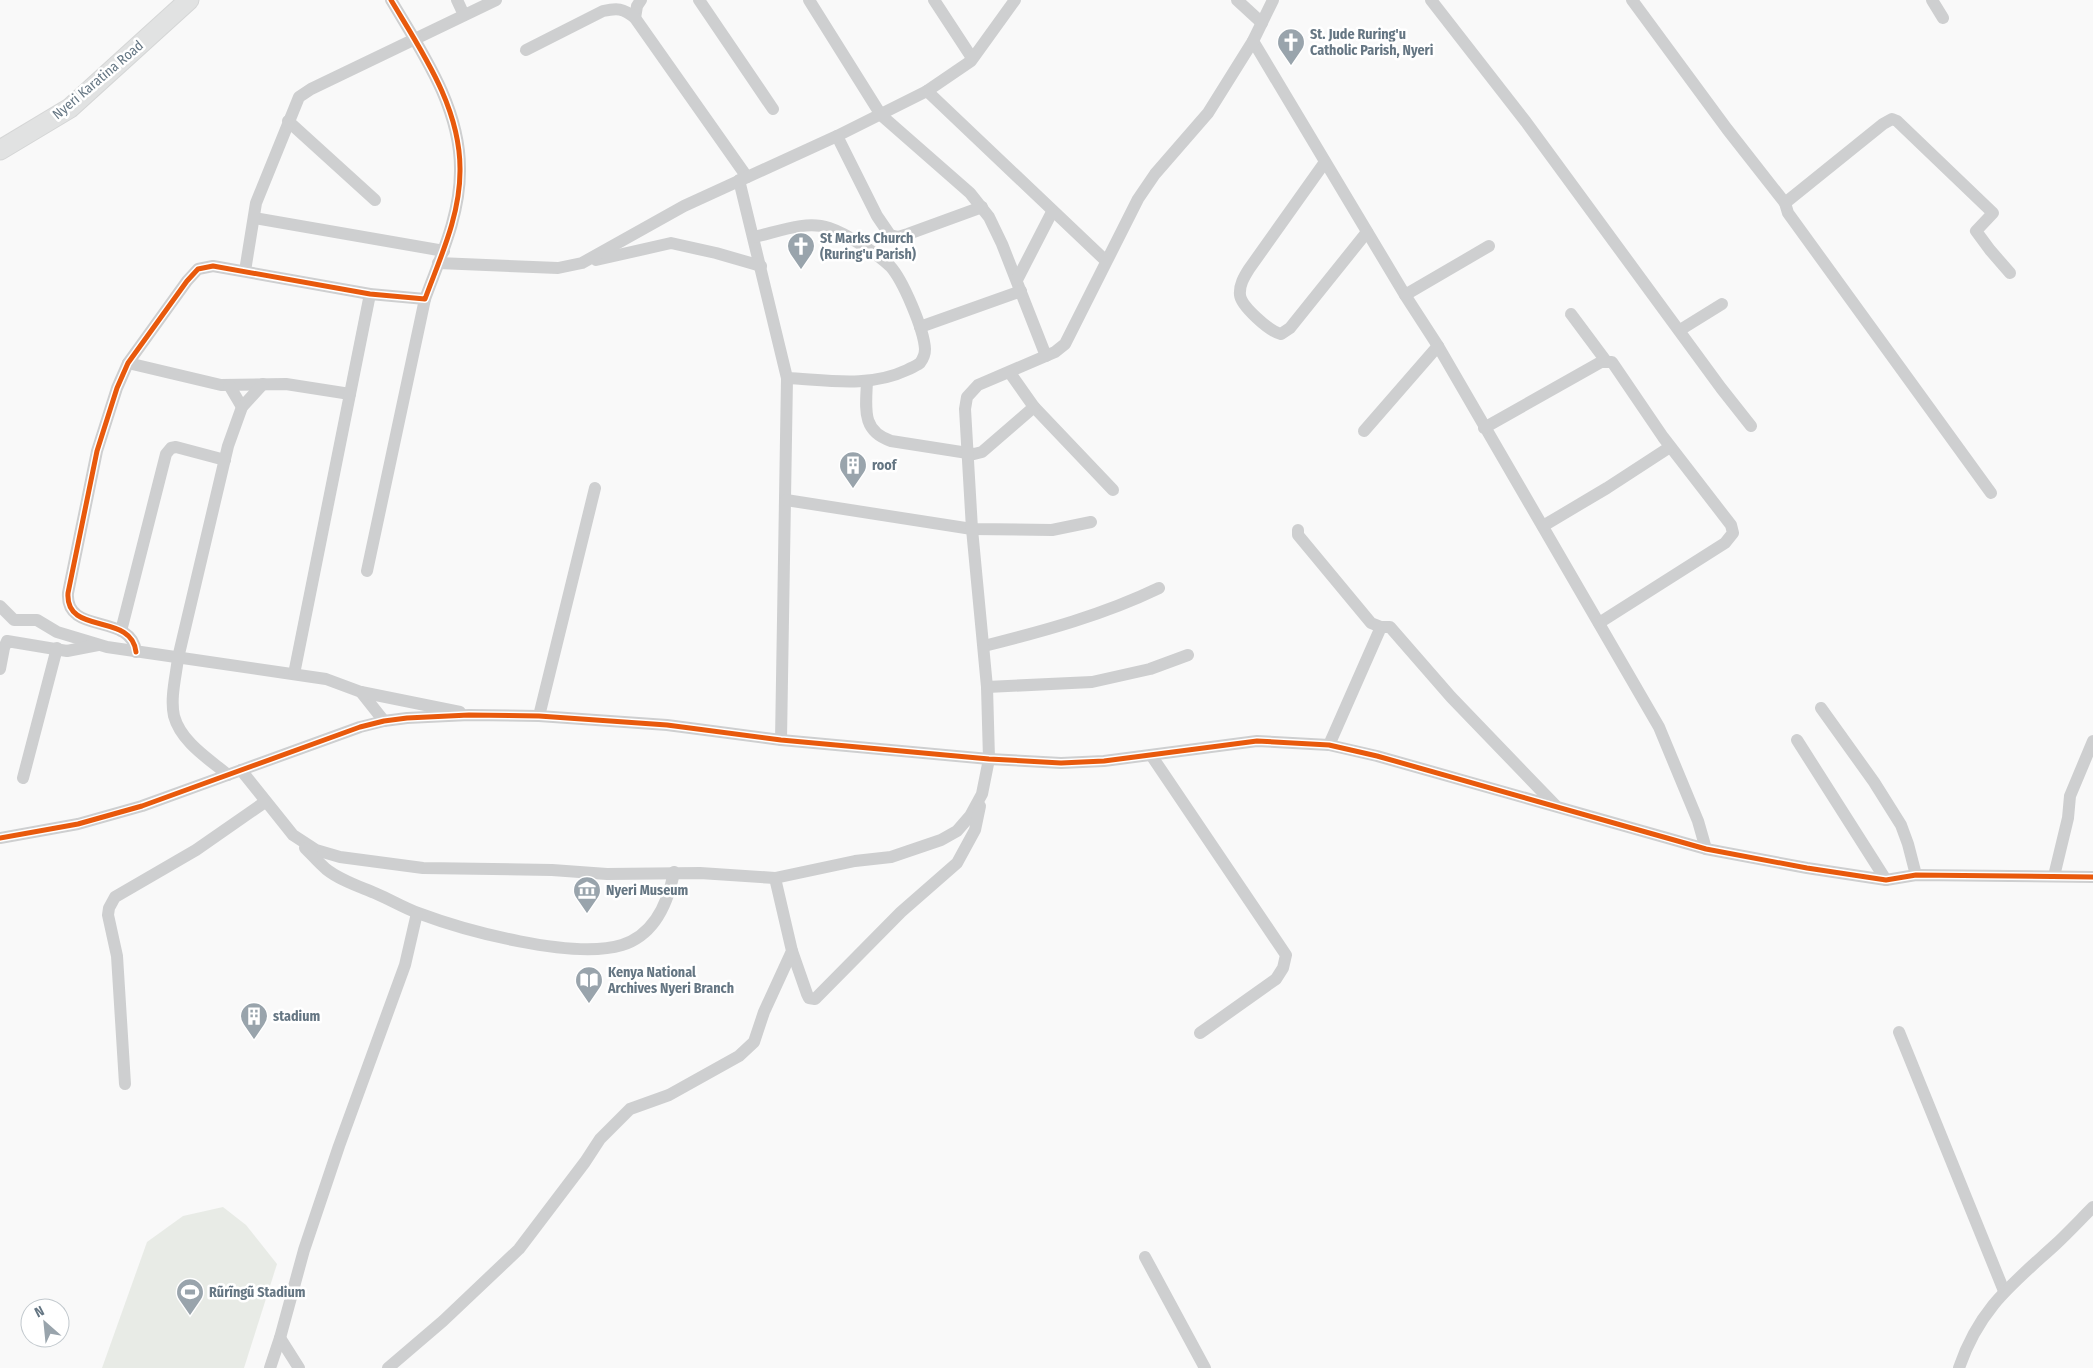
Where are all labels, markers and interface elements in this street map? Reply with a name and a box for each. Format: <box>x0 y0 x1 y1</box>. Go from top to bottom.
place label: St. Jude Ruring'u Catholic Parish, Nyeri <box>1310 26 1434 59</box>
church icon: St. Jude Ruring'u Catholic Parish, Nyeri <box>1276 27 1306 66</box>
street label: Nyeri Karatina Road <box>49 37 147 123</box>
place label: St Marks Church (Ruring'u Parish) <box>820 230 916 263</box>
church icon: St Marks Church (Ruring'u Parish) <box>786 231 816 270</box>
building icon: roof <box>838 450 868 489</box>
place label: roof <box>872 457 898 474</box>
museum icon: Nyeri Museum <box>572 875 602 914</box>
place label: Nyeri Museum <box>606 882 689 899</box>
place label: Kenya National Archives Nyeri Branch <box>607 964 734 997</box>
library icon: Kenya National Archives Nyeri Branch <box>574 965 604 1004</box>
building icon: stadium <box>239 1001 269 1040</box>
place label: stadium <box>273 1008 320 1025</box>
sports icon: Rũrĩngũ Stadium <box>175 1277 205 1316</box>
place label: Rũrĩngũ Stadium <box>209 1284 306 1301</box>
north arrow <box>20 1298 70 1348</box>
text: N <box>32 1302 47 1321</box>

